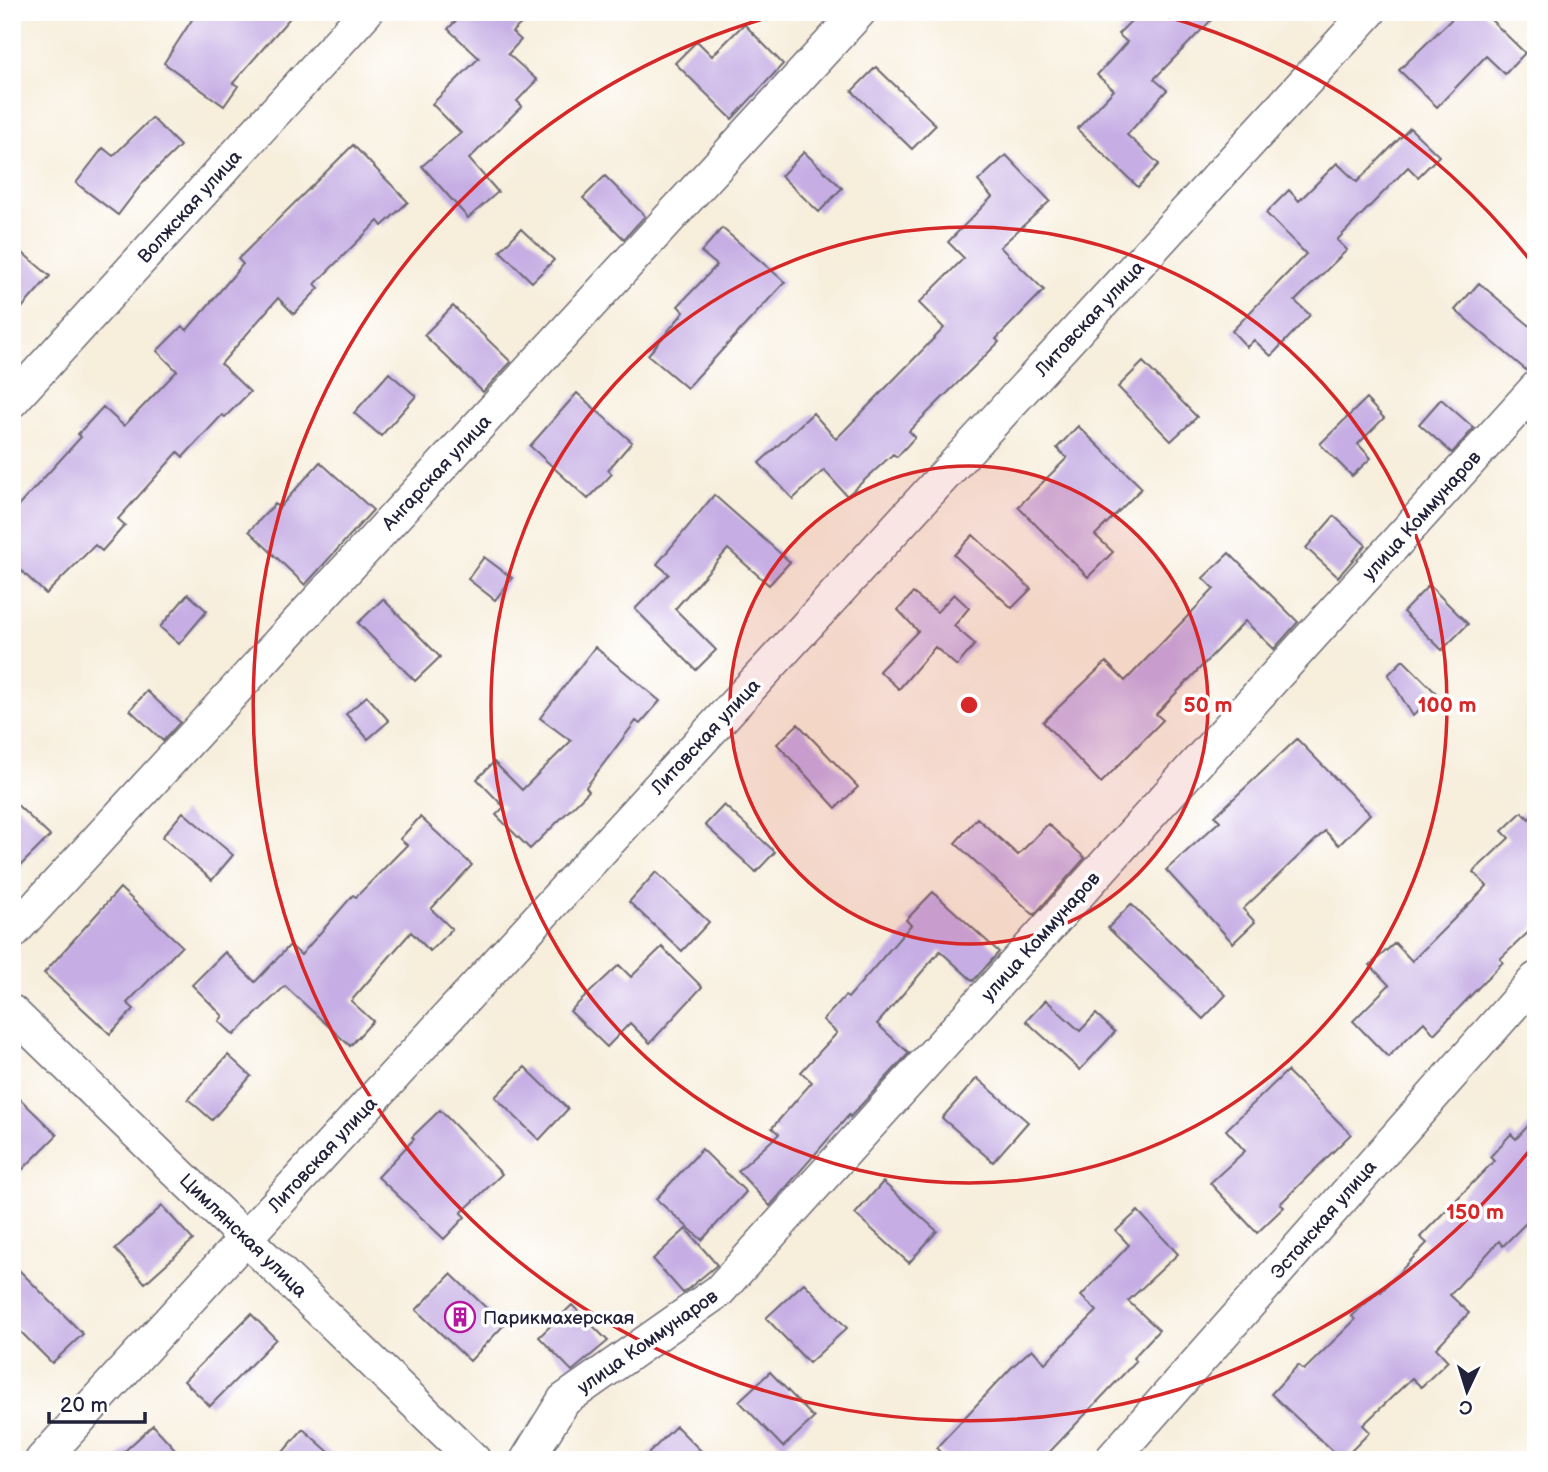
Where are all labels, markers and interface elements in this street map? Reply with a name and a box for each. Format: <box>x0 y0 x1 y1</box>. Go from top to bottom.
street label: Волжская улица <box>133 146 247 268</box>
street label: Литовская улица <box>1030 256 1150 382</box>
street label: Ангарская улица <box>377 410 497 536</box>
street label: улица Коммунаров <box>1358 446 1486 585</box>
street label: Литовская улица <box>646 674 766 800</box>
centre of rings <box>957 693 981 717</box>
text: 50 m <box>1184 693 1232 718</box>
text: 100 m <box>1418 693 1476 718</box>
street label: улица Коммунаров <box>977 867 1105 1006</box>
street label: Литовская улица <box>263 1092 383 1218</box>
street label: Эстонская улица <box>1266 1156 1382 1284</box>
street label: Цимлянская улица <box>174 1169 312 1303</box>
text: 150 m <box>1446 1200 1504 1225</box>
street label: улица Коммунаров <box>573 1285 723 1399</box>
building icon: Парикмахерская <box>443 1300 477 1334</box>
place label: Парикмахерская <box>483 1307 634 1330</box>
north arrow <box>1432 1356 1502 1426</box>
scale bar <box>49 1381 145 1425</box>
text: 20 m <box>60 1393 108 1418</box>
text: С <box>1459 1395 1473 1418</box>

